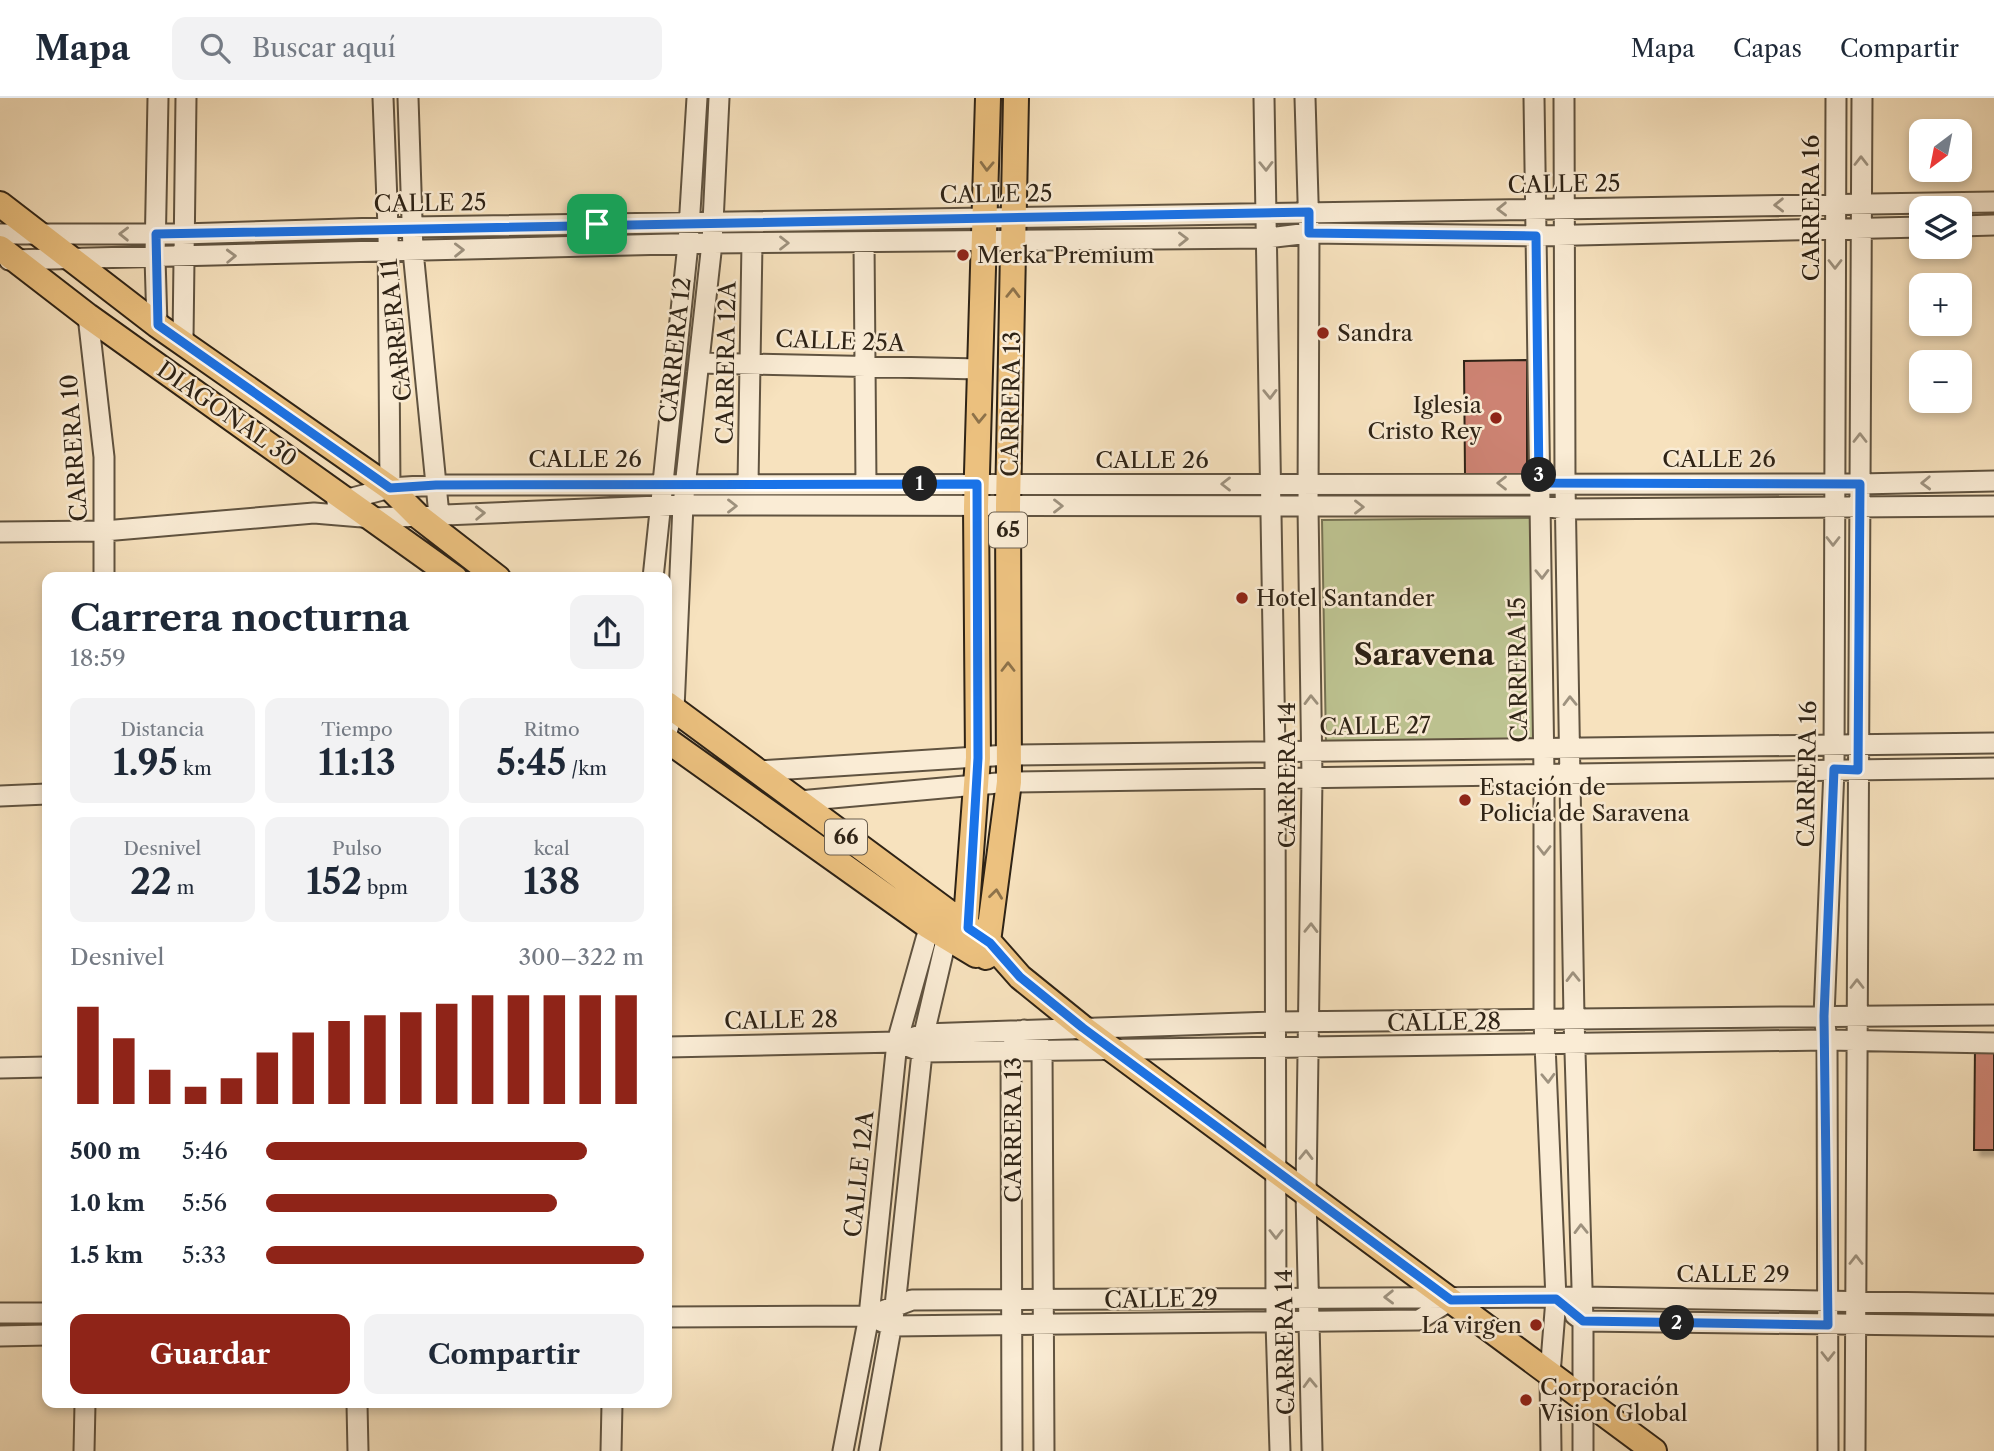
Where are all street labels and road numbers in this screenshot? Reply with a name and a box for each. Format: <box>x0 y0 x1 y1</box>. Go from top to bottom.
street label: CARRERA 16 <box>1797 135 1825 281</box>
street label: CALLE 25 <box>1507 169 1621 199</box>
street label: CALLE 25 <box>939 179 1053 209</box>
street label: CALLE 25 <box>373 188 487 218</box>
street label: CARRERA 11 <box>375 257 417 402</box>
street label: CARRERA 12 <box>653 276 697 424</box>
street label: CARRERA 12A <box>711 280 741 445</box>
street label: CALLE 25A <box>775 325 906 357</box>
street label: CARRERA 13 <box>996 331 1026 477</box>
street label: DIAGONAL 30 <box>152 355 302 473</box>
street label: CARRERA 10 <box>55 373 93 523</box>
street label: CALLE 26 <box>528 445 642 473</box>
street label: CALLE 26 <box>1662 445 1776 473</box>
street label: CALLE 26 <box>1095 446 1209 474</box>
road number: 65 <box>989 512 1027 548</box>
street label: CARRERA 15 <box>1503 597 1533 743</box>
street label: CARRERA 16 <box>1792 701 1822 847</box>
street label: CARRERA 14 <box>1273 702 1301 848</box>
street label: CALLE 27 <box>1319 711 1432 741</box>
road number: 66 <box>825 820 867 854</box>
street label: CALLE 28 <box>724 1005 838 1035</box>
street label: CALLE 28 <box>1387 1007 1501 1037</box>
street label: CARRERA 13 <box>999 1057 1027 1203</box>
street label: CALLE 12A <box>838 1109 880 1239</box>
street label: CALLE 29 <box>1676 1260 1790 1288</box>
street label: CARRERA 14 <box>1270 1269 1300 1415</box>
street label: CALLE 29 <box>1104 1284 1218 1314</box>

